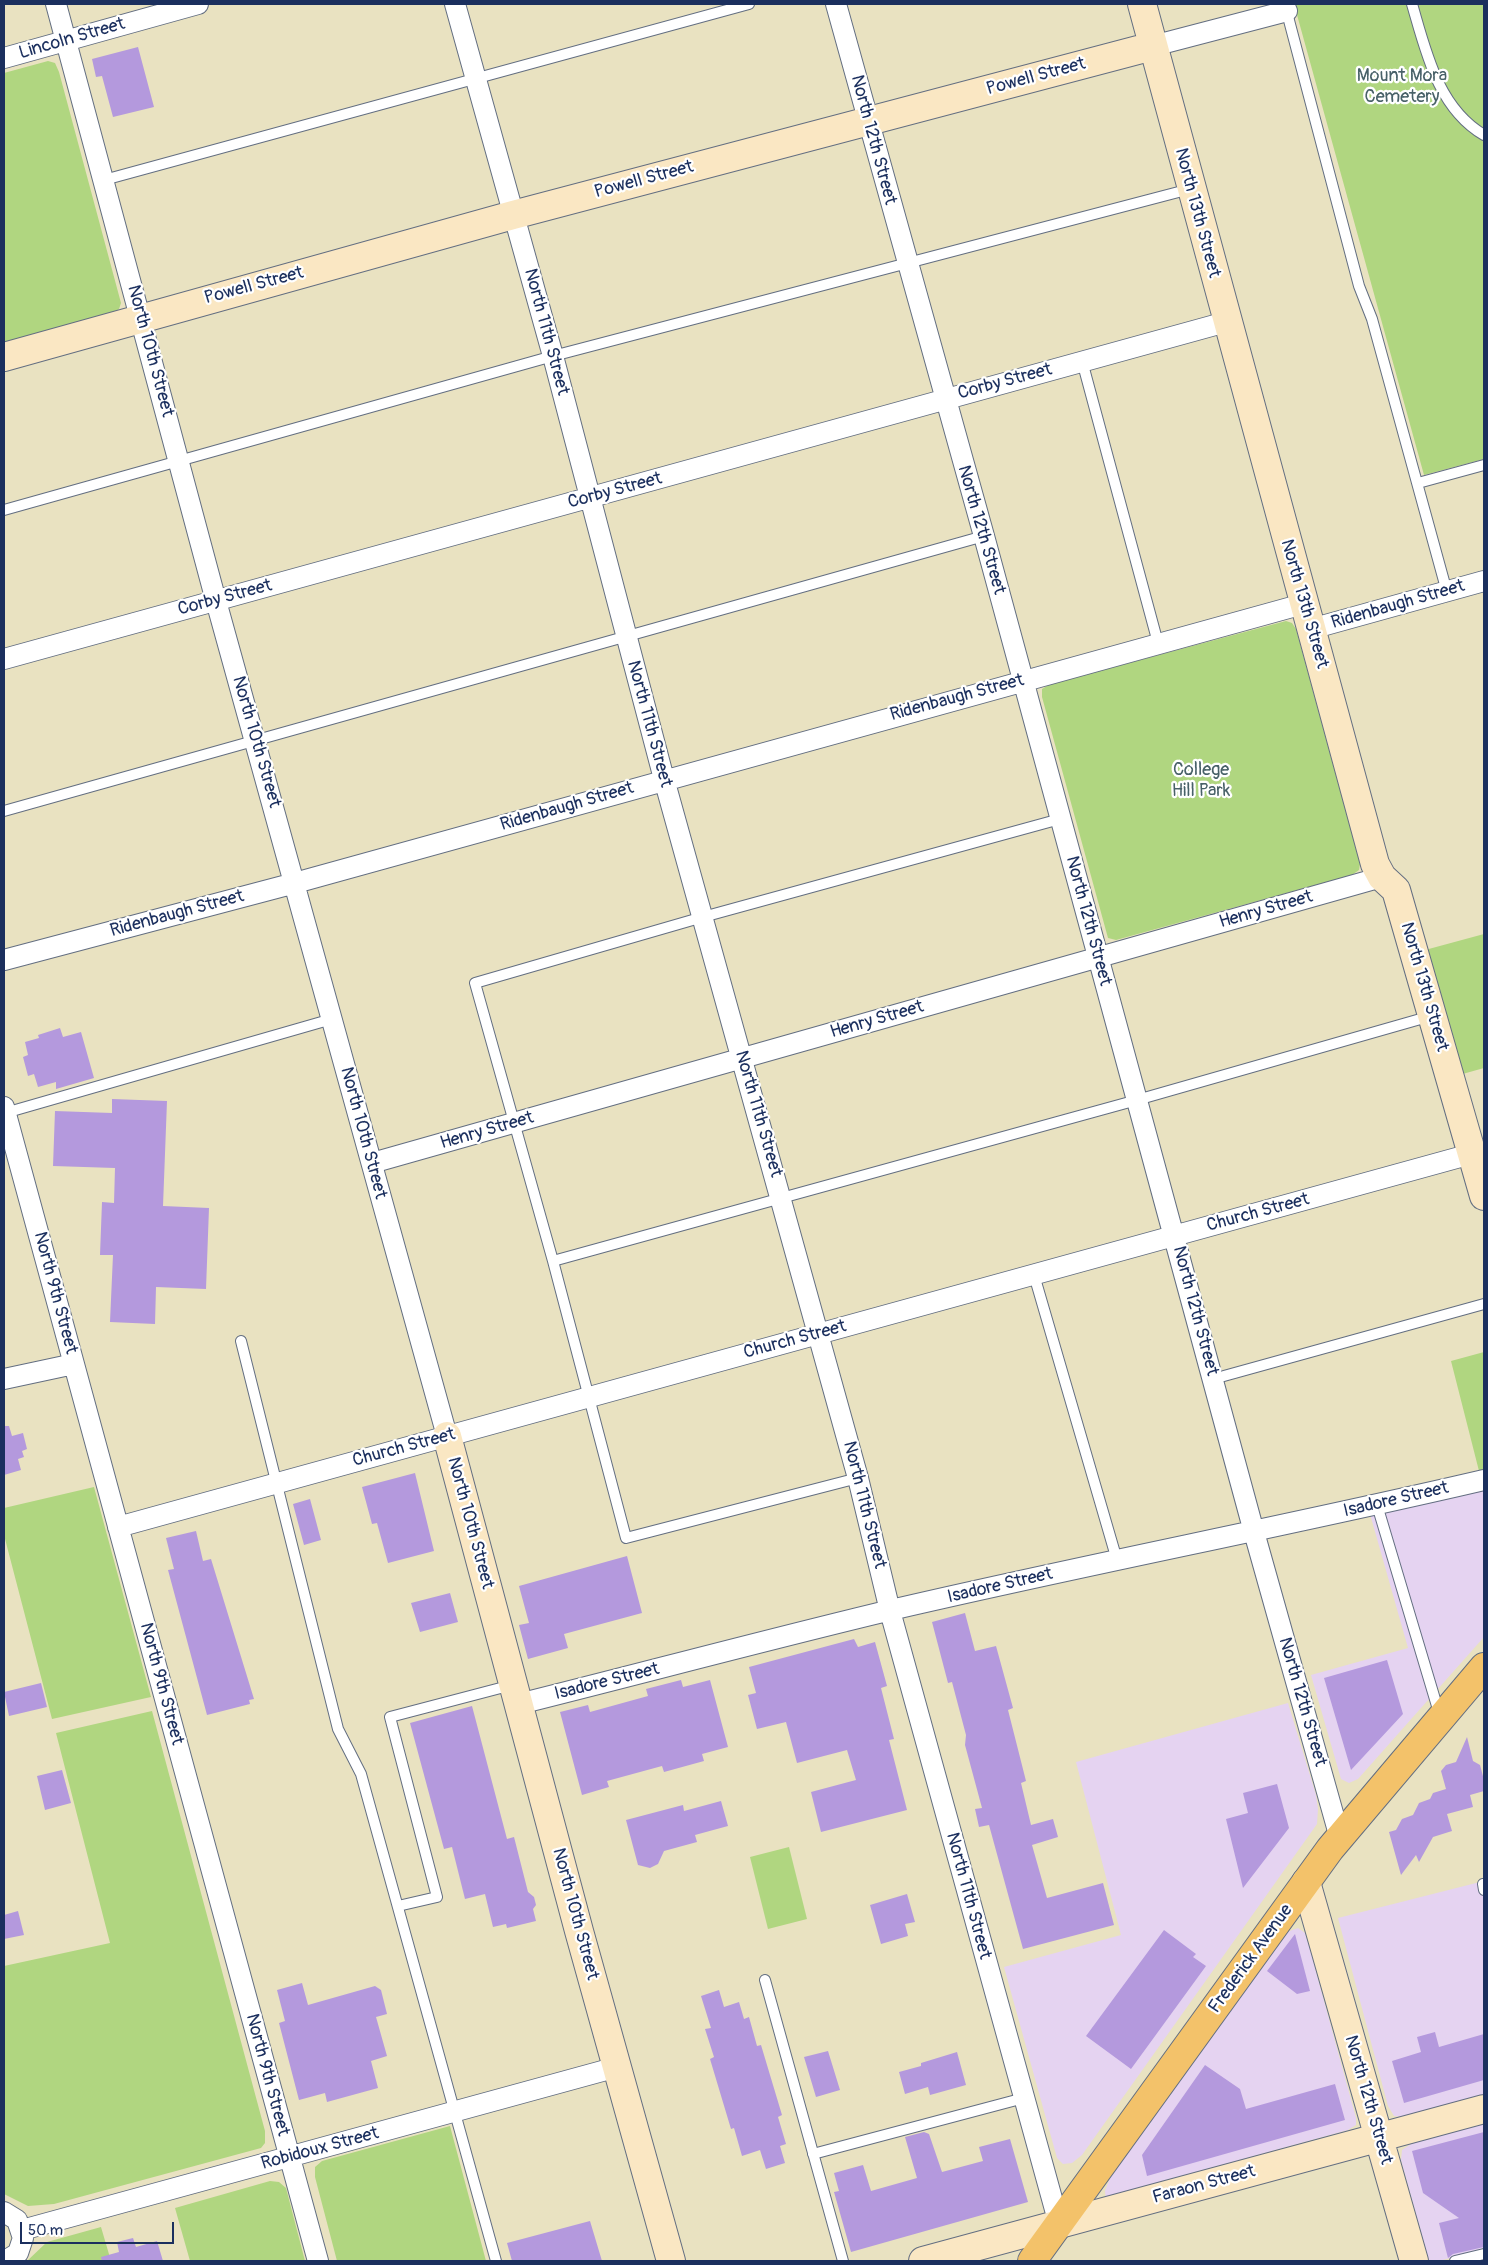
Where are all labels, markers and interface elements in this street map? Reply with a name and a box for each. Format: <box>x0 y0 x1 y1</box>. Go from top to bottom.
street label: Lincoln Street <box>16 14 128 64</box>
street label: Powell Street <box>984 53 1088 101</box>
park label: Mount Mora Cemetery <box>1357 65 1447 108</box>
street label: North 12th Street <box>845 73 901 207</box>
street label: North 13th Street <box>1169 146 1225 280</box>
street label: Powell Street <box>592 156 696 204</box>
street label: Powell Street <box>202 262 306 310</box>
street label: North 11th Street <box>519 266 573 398</box>
street label: North 10th Street <box>122 283 178 419</box>
street label: Corby Street <box>956 359 1054 405</box>
street label: North 12th Street <box>952 463 1010 597</box>
street label: Corby Street <box>566 468 664 514</box>
street label: North 13th Street <box>1275 537 1333 671</box>
street label: Corby Street <box>176 575 274 621</box>
street label: Ridenbaugh Street <box>1329 576 1467 634</box>
street label: North 11th Street <box>622 658 676 790</box>
street label: Ridenbaugh Street <box>888 670 1026 726</box>
street label: North 10th Street <box>227 674 285 810</box>
park label: College Hill Park <box>1172 759 1230 802</box>
street label: Ridenbaugh Street <box>498 778 636 836</box>
street label: North 12th Street <box>1060 854 1116 988</box>
street label: Ridenbaugh Street <box>108 886 246 942</box>
street label: Henry Street <box>1217 886 1315 934</box>
street label: North 13th Street <box>1395 920 1453 1054</box>
street label: Henry Street <box>828 996 926 1044</box>
street label: North 11th Street <box>730 1048 786 1180</box>
street label: North 10th Street <box>335 1065 391 1201</box>
street label: Henry Street <box>438 1107 536 1155</box>
street label: Church Street <box>1204 1189 1312 1237</box>
street label: North 9th Street <box>28 1230 82 1356</box>
street label: North 12th Street <box>1167 1244 1223 1378</box>
street label: Church Street <box>741 1316 849 1364</box>
street label: Church Street <box>350 1424 458 1472</box>
street label: North 11th Street <box>838 1439 890 1571</box>
street label: North 10th Street <box>442 1455 498 1591</box>
street label: Isadore Street <box>1341 1477 1451 1523</box>
street label: Isadore Street <box>945 1563 1055 1609</box>
street label: North 9th Street <box>134 1621 188 1747</box>
street label: North 12th Street <box>1273 1635 1331 1769</box>
street label: Isadore Street <box>552 1659 662 1705</box>
street label: North 11th Street <box>941 1830 995 1962</box>
street label: North 10th Street <box>547 1846 603 1982</box>
street label: Frederick Avenue <box>1204 1900 1298 2018</box>
street label: North 9th Street <box>240 2012 294 2138</box>
street label: North 12th Street <box>1339 2033 1397 2167</box>
street label: Robidoux Street <box>259 2123 381 2175</box>
street label: Faraon Street <box>1150 2161 1258 2209</box>
scale bar <box>22 2212 176 2244</box>
text: 50 m <box>28 2221 63 2240</box>

